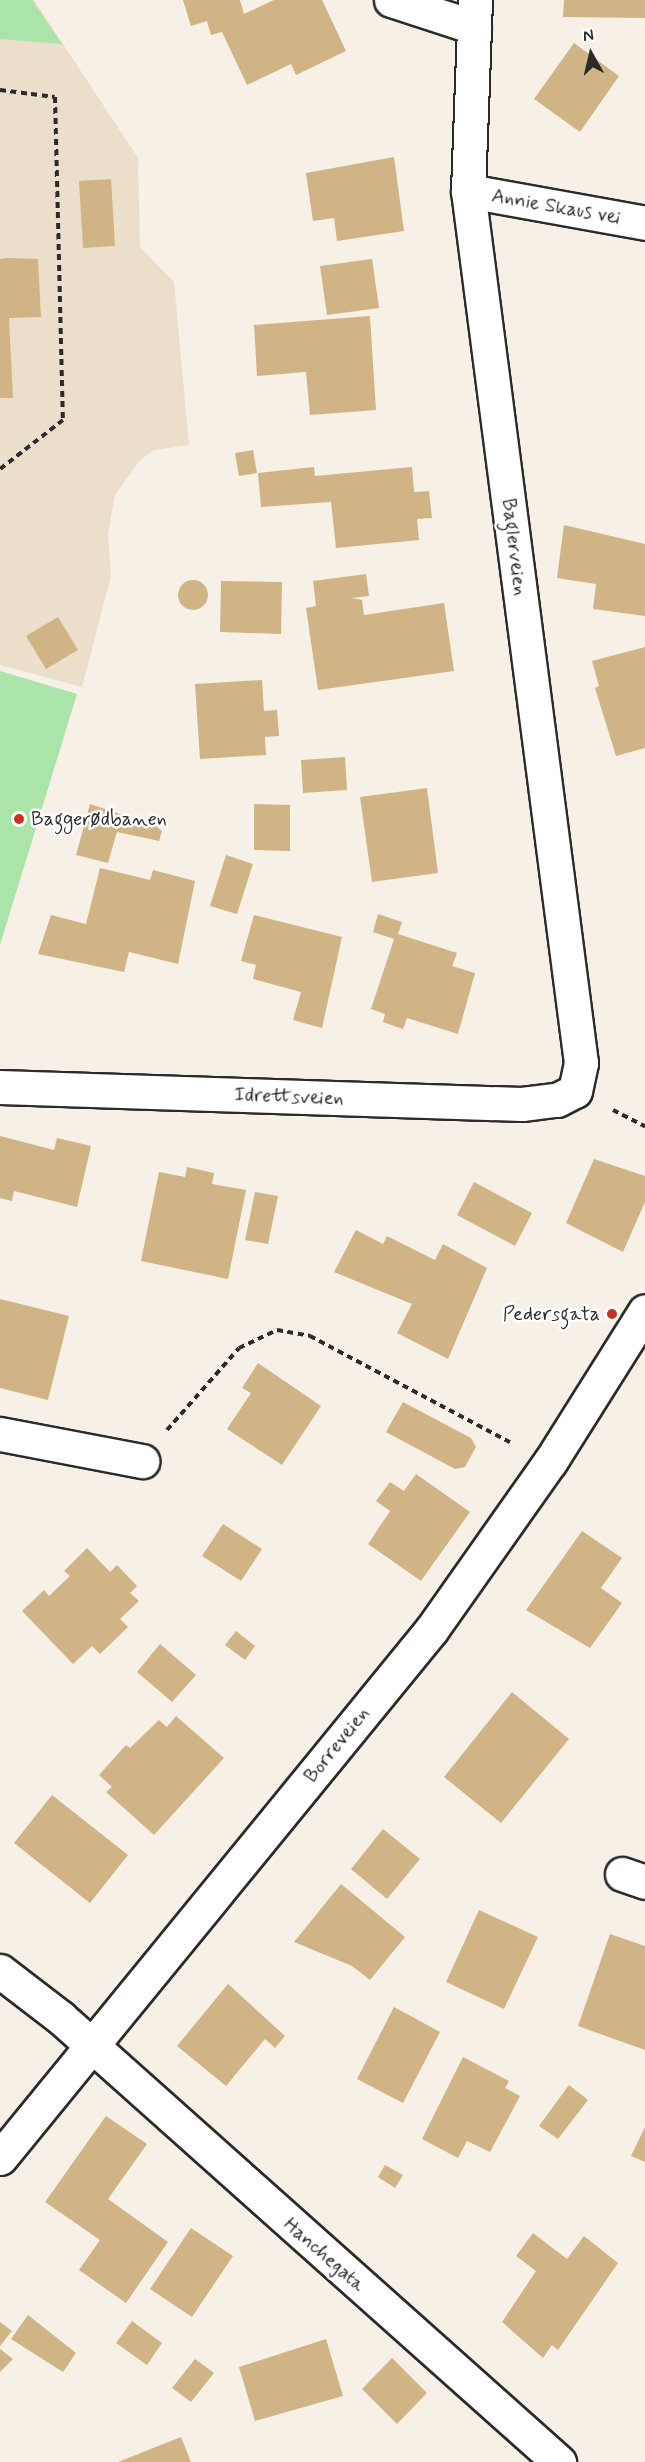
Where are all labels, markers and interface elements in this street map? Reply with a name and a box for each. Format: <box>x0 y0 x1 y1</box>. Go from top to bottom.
north arrow <box>561 24 621 84</box>
text: N <box>582 25 595 47</box>
street label: Annie Skaus vei <box>490 184 622 230</box>
street label: Baglerveien <box>496 497 532 597</box>
place label: Baggerødbanen <box>31 807 167 831</box>
marker: Baggerødbanen <box>12 812 26 826</box>
street label: Idrettsveien <box>234 1083 344 1111</box>
place label: Pedersgata <box>503 1302 600 1326</box>
marker: Pedersgata <box>605 1307 619 1321</box>
street label: Borreveien <box>299 1702 375 1788</box>
street label: Hanchegata <box>278 2213 370 2297</box>

